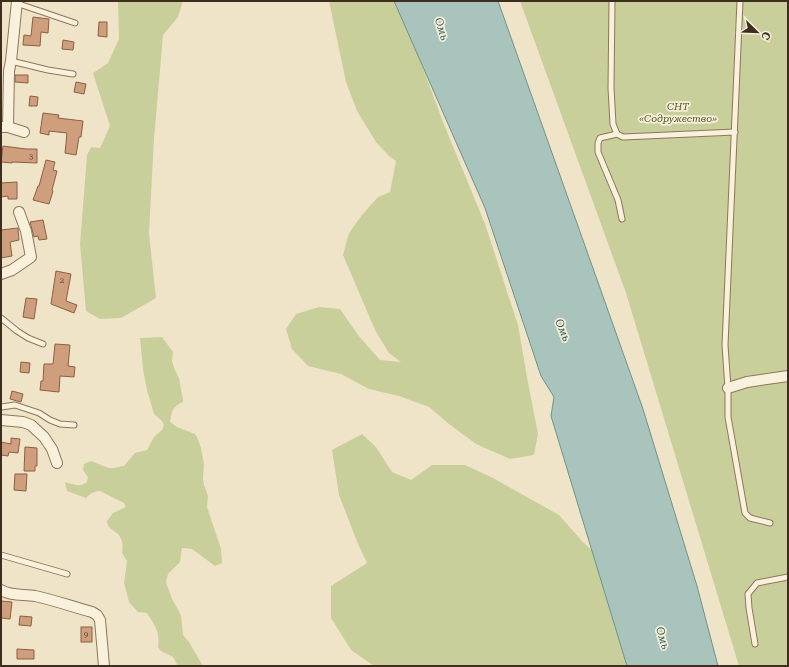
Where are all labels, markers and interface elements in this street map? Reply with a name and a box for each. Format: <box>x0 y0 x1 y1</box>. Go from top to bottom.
north arrow <box>737 12 777 52</box>
water label: Омь <box>432 16 451 42</box>
text: С <box>758 30 773 42</box>
park label: СНТ «Содружество» <box>639 101 717 124</box>
house number: 3 <box>29 152 34 161</box>
house number: 2 <box>60 276 65 285</box>
water label: Омь <box>552 317 573 343</box>
water label: Омь <box>653 625 672 651</box>
house number: 9 <box>84 630 89 639</box>

